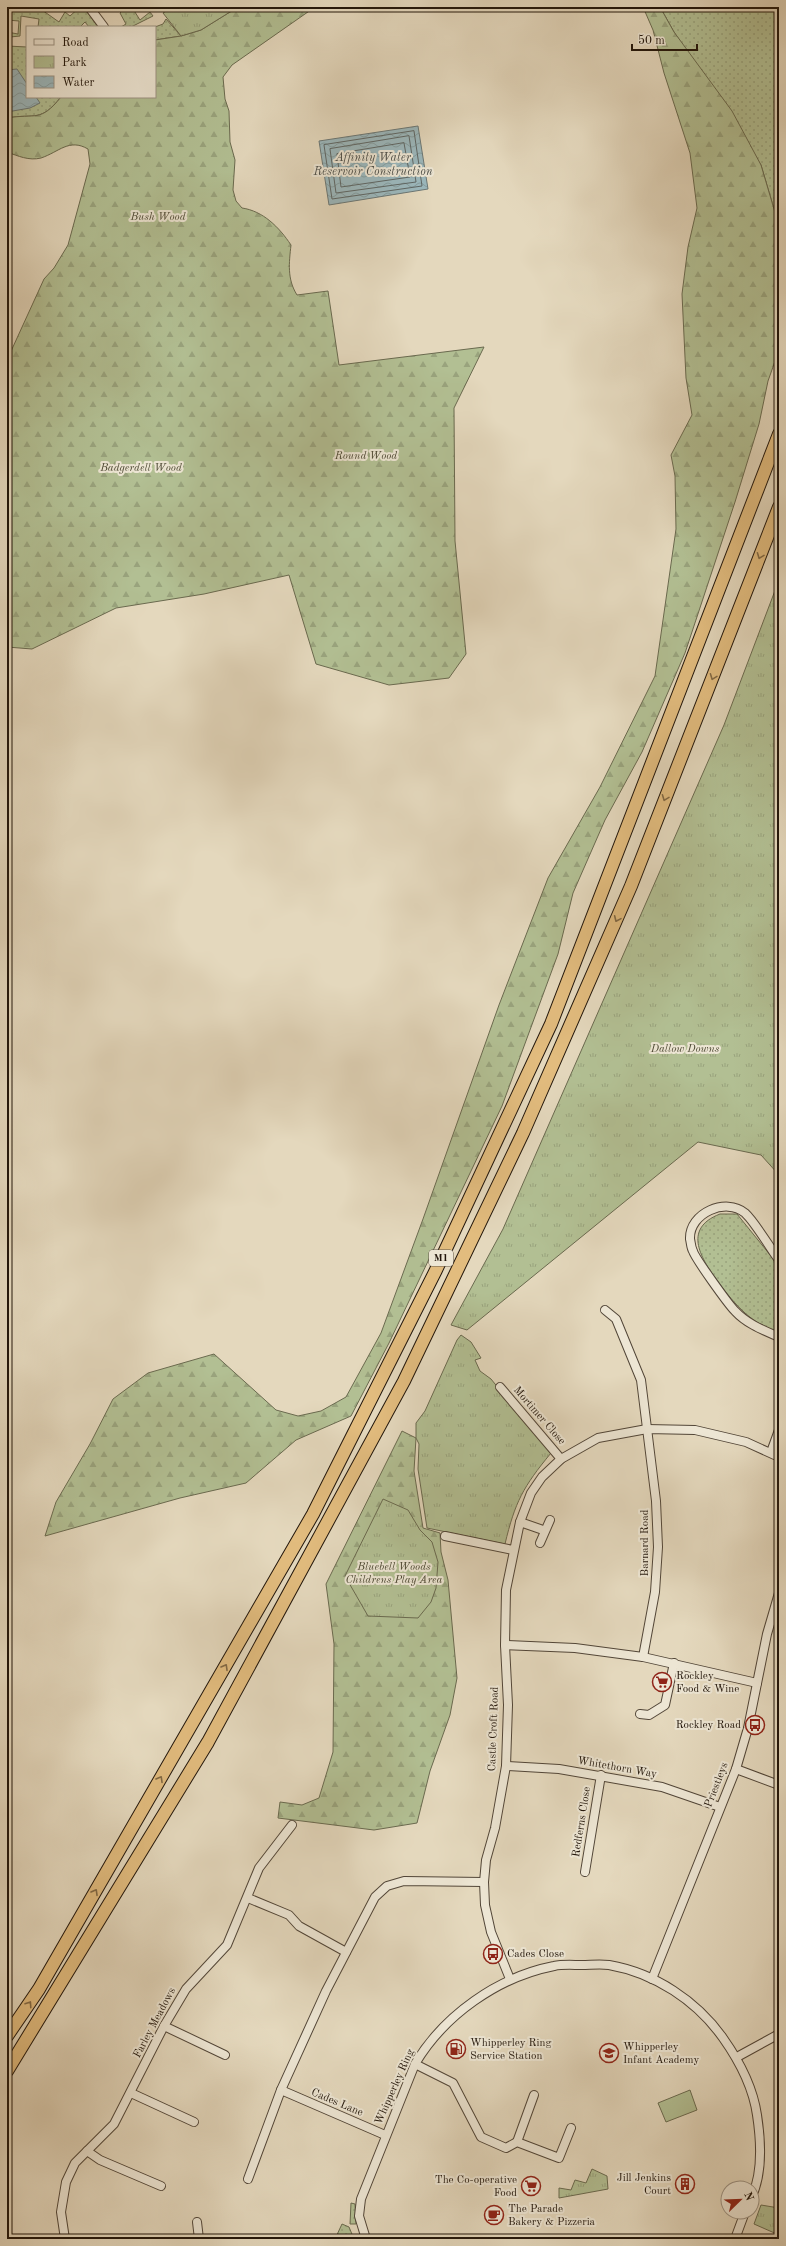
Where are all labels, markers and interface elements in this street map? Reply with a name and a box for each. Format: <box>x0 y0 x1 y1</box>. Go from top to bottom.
legend <box>26 26 156 98</box>
scale bar <box>632 26 697 52</box>
text: 50 m <box>638 34 665 47</box>
text: Road <box>62 37 89 49</box>
text: Park <box>62 57 87 69</box>
text: Water <box>62 77 95 89</box>
water label: Affinity Water Reservoir Construction <box>312 152 433 178</box>
park label: Bush Wood <box>129 212 186 223</box>
park label: Round Wood <box>334 451 397 462</box>
park label: Badgerdell Wood <box>99 463 182 474</box>
one-way arrow <box>756 552 764 559</box>
one-way arrow <box>709 674 717 681</box>
one-way arrow <box>662 795 670 802</box>
one-way arrow <box>614 914 622 922</box>
park label: Dallow Downs <box>650 1044 720 1055</box>
road number: M1 <box>429 1250 453 1266</box>
street label: Mortimer Close <box>511 1385 567 1447</box>
street label: Barnard Road <box>640 1509 651 1576</box>
park label: Bluebell Woods Childrens Play Area <box>345 1562 443 1586</box>
one-way arrow <box>220 1664 227 1671</box>
supermarket icon: Rockley Food & Wine <box>651 1671 673 1693</box>
place label: Rockley Food & Wine <box>676 1671 739 1695</box>
street label: Castle Croft Road <box>487 1686 501 1772</box>
bus stop icon: Rockley Road <box>744 1714 766 1736</box>
place label: Rockley Road <box>676 1720 741 1731</box>
street label: Whitethorn Way <box>576 1756 658 1780</box>
street label: Priestleys <box>703 1761 731 1809</box>
one-way arrow <box>155 1776 162 1784</box>
street label: Redferns Close <box>571 1786 593 1858</box>
one-way arrow <box>91 1889 98 1896</box>
bus stop icon: Cades Close <box>482 1943 504 1965</box>
place label: Cades Close <box>507 1949 564 1960</box>
street label: Farley Meadows <box>132 1986 178 2060</box>
one-way arrow <box>24 2001 32 2008</box>
fuel station icon: Whipperley Ring Service Station <box>445 2038 467 2060</box>
place label: Whipperley Ring Service Station <box>470 2038 551 2062</box>
school or university icon: Whipperley Infant Academy <box>598 2042 620 2064</box>
place label: Whipperley Infant Academy <box>623 2042 699 2066</box>
street label: Whipperley Ring <box>373 2048 417 2126</box>
street label: Cades Lane <box>309 2087 365 2119</box>
place label: Jill Jenkins Court <box>617 2173 671 2197</box>
building icon: Jill Jenkins Court <box>674 2173 696 2195</box>
place label: The Co-operative Food <box>435 2175 517 2199</box>
supermarket icon: The Co-operative Food <box>520 2175 542 2197</box>
north arrow <box>720 2180 760 2220</box>
text: N <box>741 2191 755 2203</box>
cafe icon: The Parade Bakery & Pizzeria <box>483 2204 505 2226</box>
place label: The Parade Bakery & Pizzeria <box>508 2204 596 2228</box>

